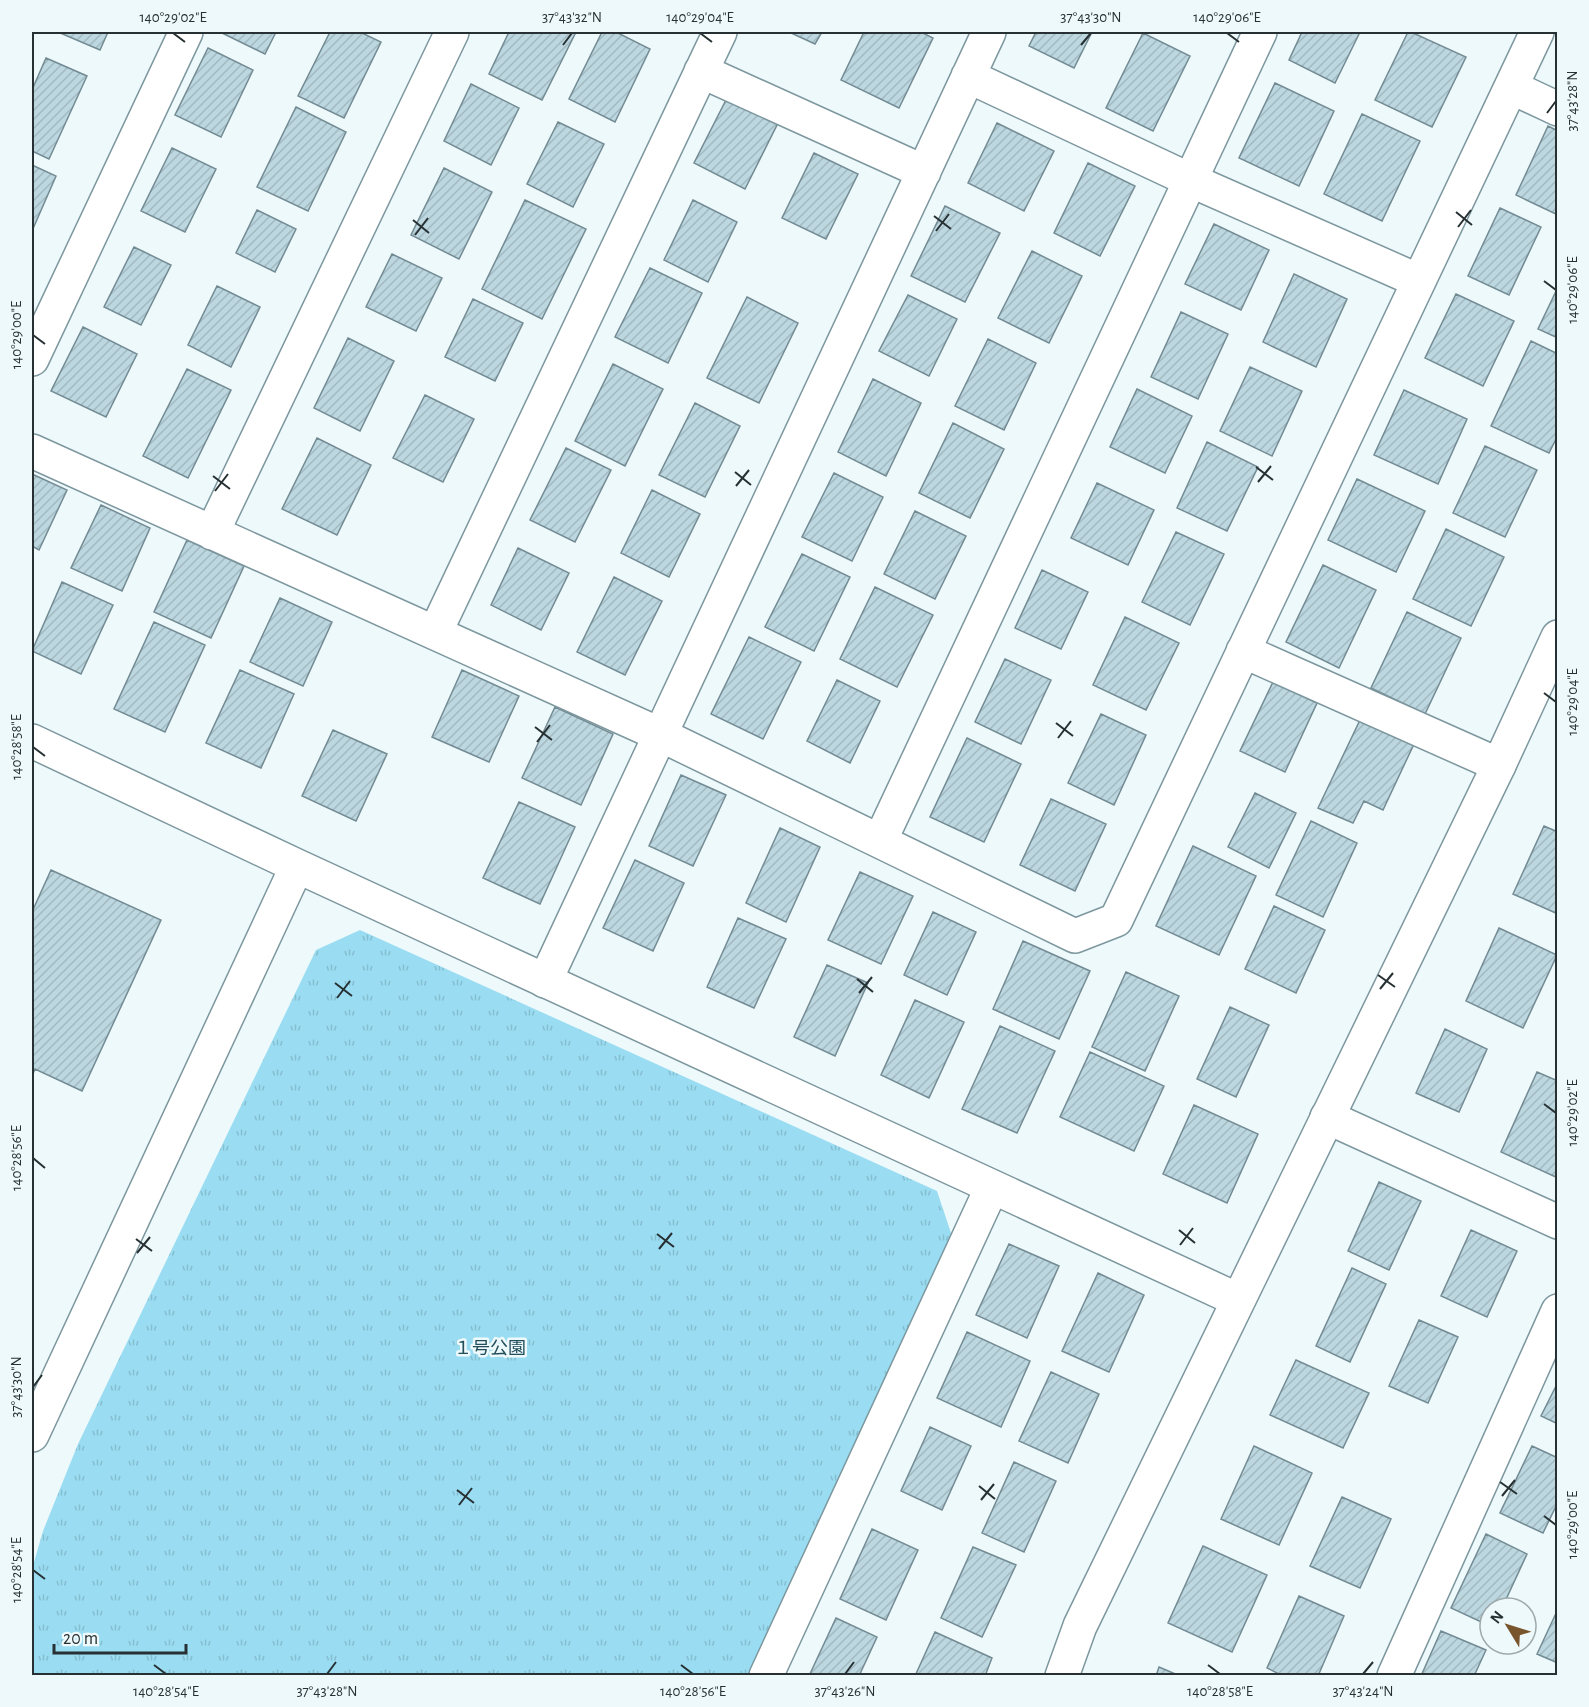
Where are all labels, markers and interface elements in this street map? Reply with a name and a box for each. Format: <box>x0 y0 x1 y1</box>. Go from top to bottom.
text: 140°29'02"E <box>139 10 207 25</box>
text: 37°43'32"N <box>542 10 602 25</box>
text: 140°29'04"E <box>666 10 734 25</box>
text: 37°43'30"N <box>1060 10 1122 25</box>
text: 140°29'06"E <box>1193 10 1261 25</box>
text: 37°43'28"N <box>1565 70 1580 132</box>
text: 140°29'06"E <box>1565 256 1580 324</box>
text: 140°29'00"E <box>9 301 24 369</box>
text: 140°29'04"E <box>1565 668 1580 736</box>
text: 140°28'58"E <box>9 714 24 780</box>
text: 140°29'02"E <box>1565 1079 1580 1147</box>
text: 140°28'56"E <box>9 1125 24 1191</box>
park label: １号公園 <box>454 1339 526 1358</box>
text: 37°43'30"N <box>9 1356 24 1418</box>
text: 140°29'00"E <box>1565 1491 1580 1559</box>
text: 140°28'54"E <box>9 1537 24 1603</box>
north arrow <box>1478 1596 1538 1656</box>
text: N <box>1487 1608 1507 1627</box>
scale bar <box>54 1617 186 1655</box>
text: 20 m <box>63 1630 98 1648</box>
text: 140°28'54"E <box>133 1684 199 1699</box>
text: 37°43'28"N <box>296 1684 358 1699</box>
text: 140°28'56"E <box>660 1684 726 1699</box>
text: 37°43'26"N <box>814 1684 876 1699</box>
text: 140°28'58"E <box>1187 1684 1253 1699</box>
text: 37°43'24"N <box>1332 1684 1394 1699</box>

